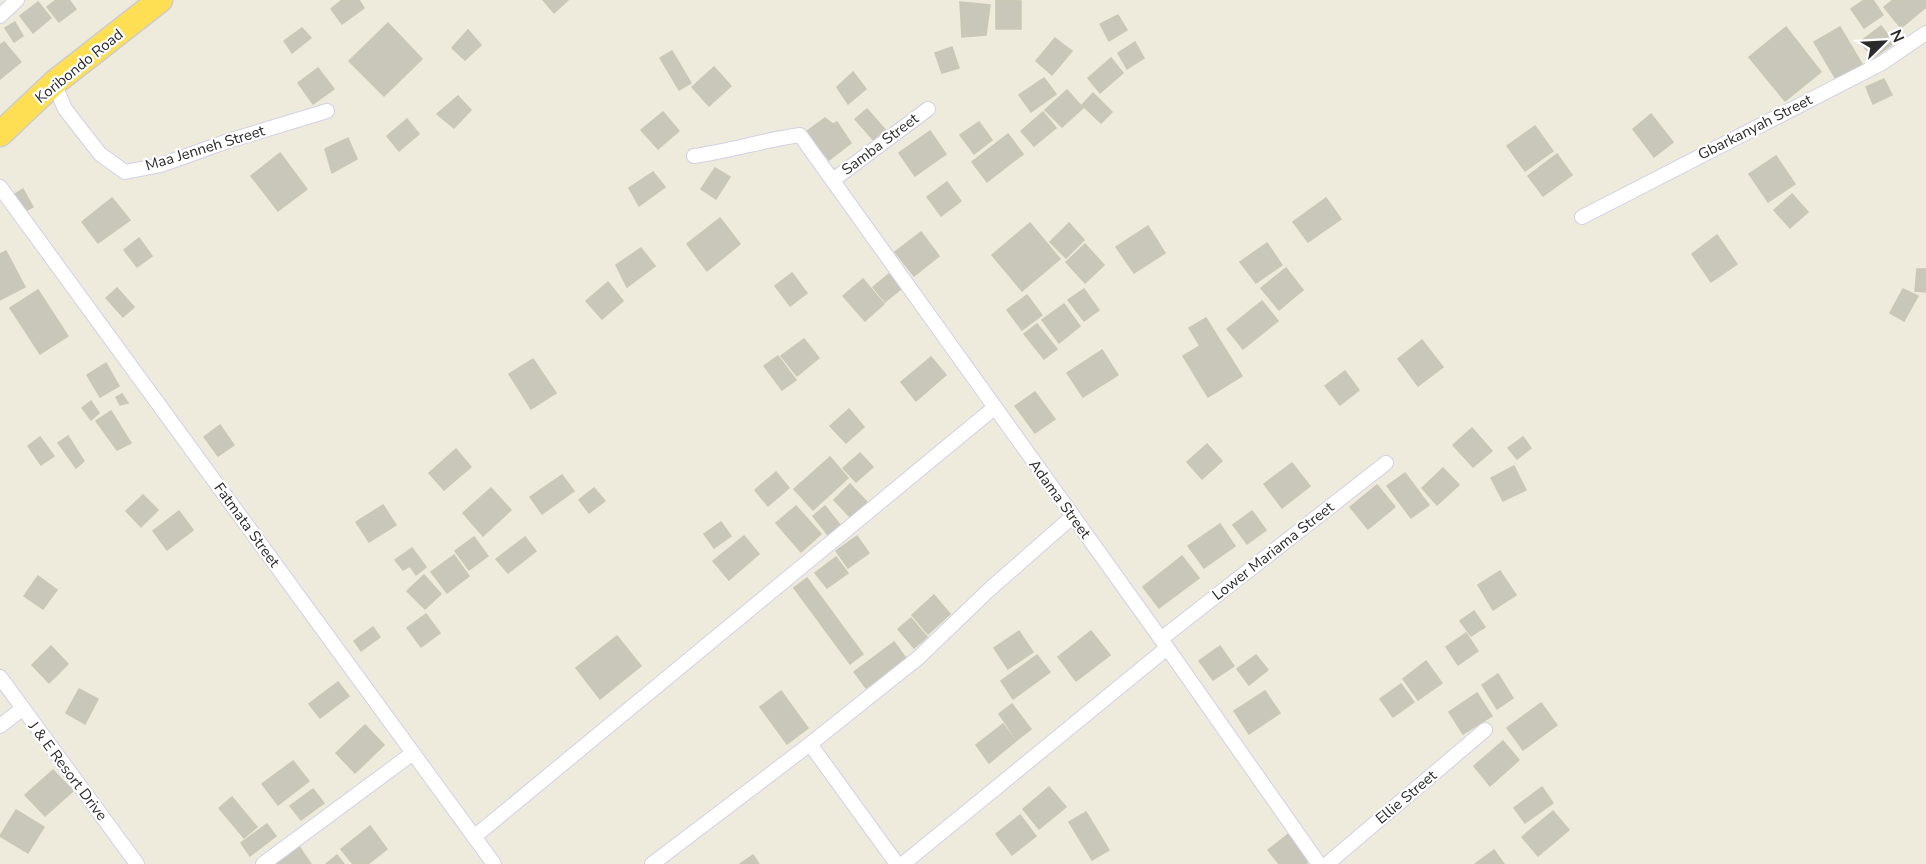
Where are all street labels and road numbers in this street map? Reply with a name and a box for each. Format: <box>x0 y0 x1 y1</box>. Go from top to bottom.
street label: Koribondo Road <box>31 24 127 108</box>
street label: Gbarkanyah Street <box>1695 89 1816 164</box>
street label: Samba Street <box>837 108 923 180</box>
street label: Maa Jenneh Street <box>143 120 268 176</box>
street label: Adama Street <box>1025 455 1096 543</box>
street label: Fatmata Street <box>210 479 285 572</box>
street label: Lower Mariama Street <box>1208 497 1339 605</box>
street label: J & E Resort Drive <box>23 716 112 825</box>
street label: Ellie Street <box>1371 765 1441 828</box>

